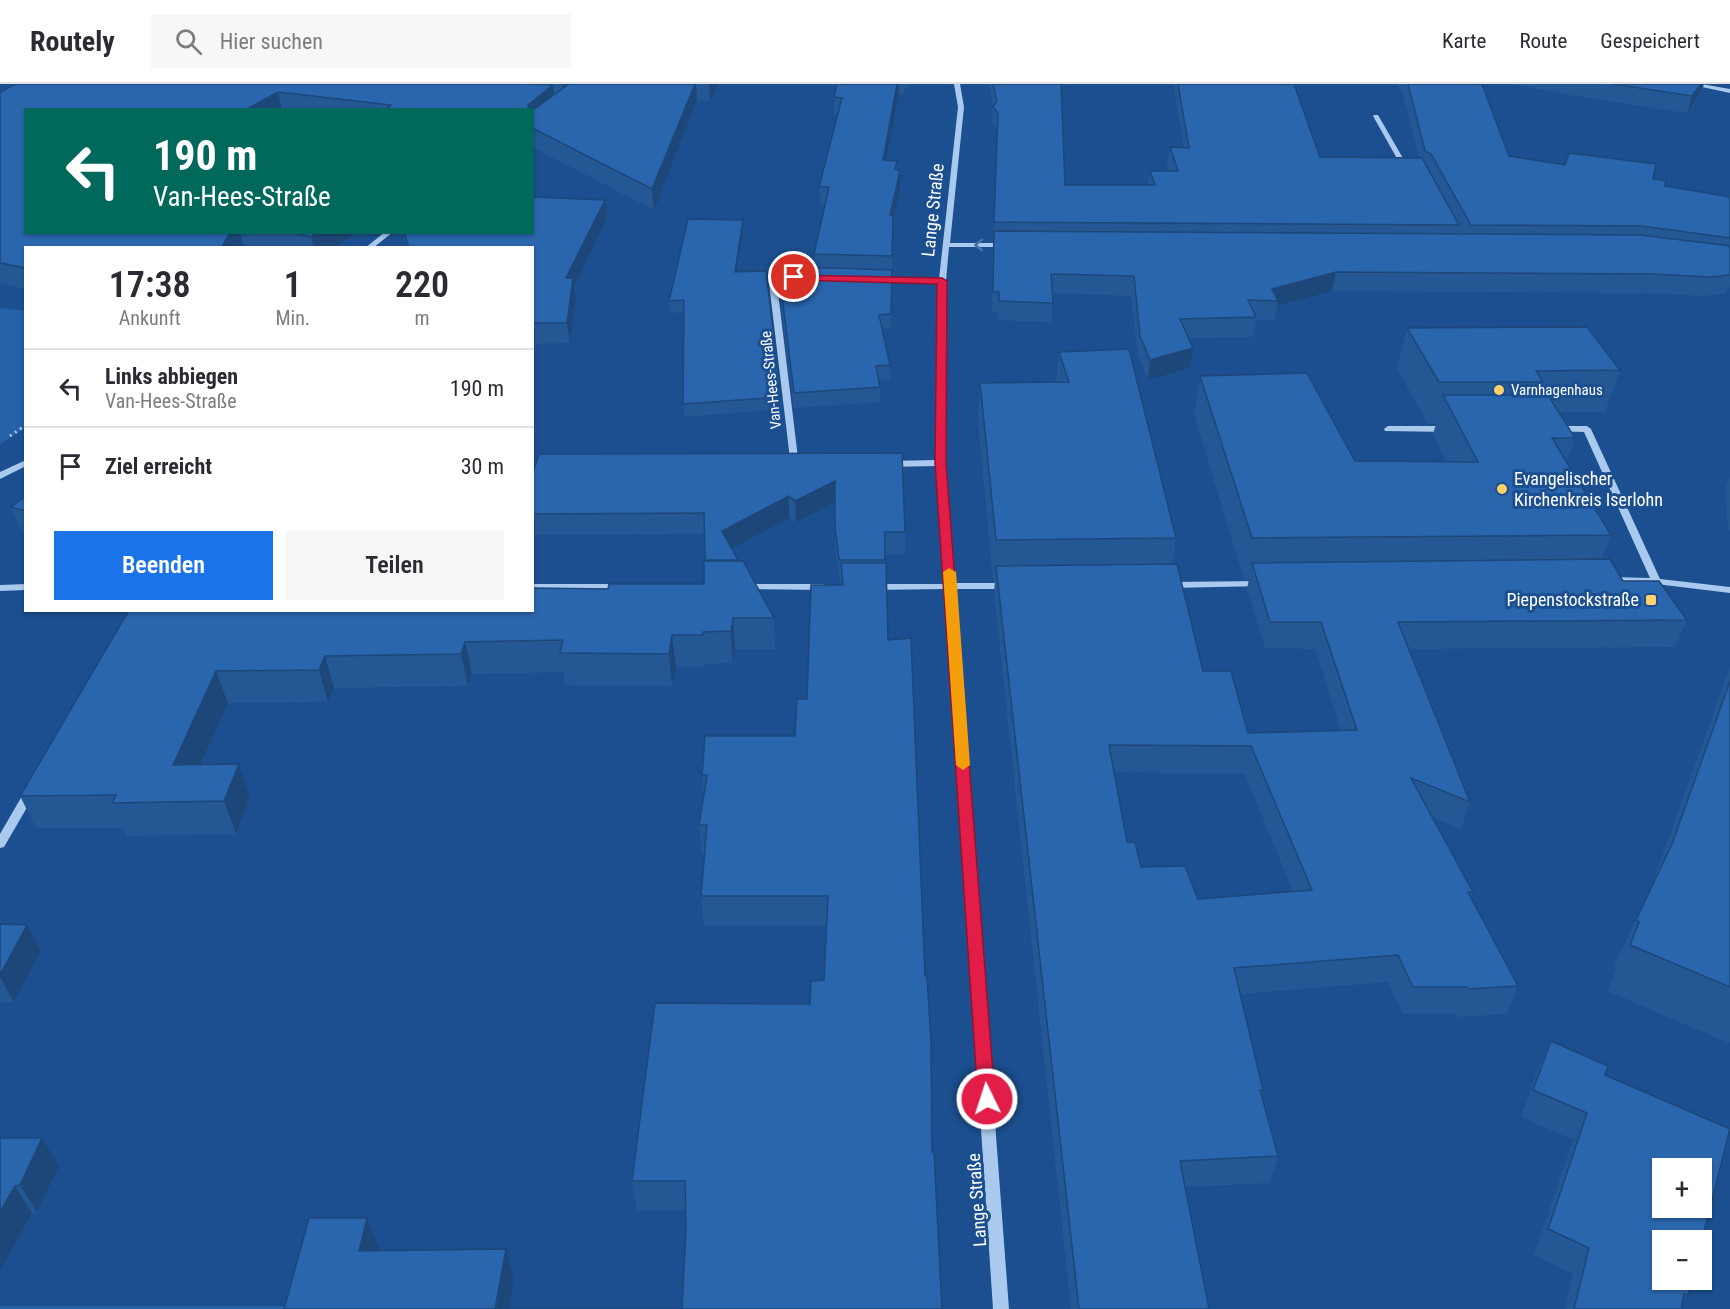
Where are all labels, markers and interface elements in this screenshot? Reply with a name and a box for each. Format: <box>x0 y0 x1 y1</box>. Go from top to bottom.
search box <box>151 14 571 68</box>
text: Routely <box>30 25 115 58</box>
icon: search <box>172 25 205 58</box>
text: Hier suchen <box>220 29 323 54</box>
text: Karte <box>1442 29 1486 53</box>
text: Route <box>1519 29 1567 53</box>
text: Gespeichert <box>1600 29 1700 53</box>
text: 190 m <box>153 131 258 180</box>
icon: left <box>54 132 132 210</box>
street label: Lange Straße <box>917 162 948 258</box>
text: Van-Hees-Straße <box>153 181 331 213</box>
one-way arrow <box>975 239 984 251</box>
pin <box>768 251 819 302</box>
icon: arrive <box>777 260 810 293</box>
text: 17:38 <box>109 264 191 306</box>
text: 1 <box>284 264 302 306</box>
text: 220 <box>395 264 449 306</box>
text: Ankunft <box>119 306 181 330</box>
text: Min. <box>275 306 310 330</box>
text: m <box>415 306 430 330</box>
street label: Van-Hees-Straße <box>757 330 785 430</box>
text: Links abbiegen <box>105 364 238 389</box>
icon: left <box>54 372 87 405</box>
text: 190 m <box>450 376 504 401</box>
place label: Varnhagenhaus <box>1511 381 1603 399</box>
marker: Varnhagenhaus <box>1492 383 1506 397</box>
text: Van-Hees-Straße <box>105 389 237 413</box>
icon: arrive <box>54 450 87 483</box>
text: Ziel erreicht <box>105 454 212 479</box>
text: 30 m <box>461 454 504 479</box>
place label: Evangelischer Kirchenkreis Iserlohn <box>1514 468 1663 510</box>
marker: Evangelischer Kirchenkreis Iserlohn <box>1495 482 1509 496</box>
button: Beenden <box>54 531 273 600</box>
button: Teilen <box>285 531 504 600</box>
place label: Piepenstockstraße <box>1506 589 1639 610</box>
marker: Piepenstockstraße <box>1644 593 1658 607</box>
position arrow <box>955 1067 1019 1131</box>
street label: Lange Straße <box>963 1153 990 1247</box>
map controls <box>1652 1158 1712 1290</box>
button: + <box>1652 1158 1712 1218</box>
button: − <box>1652 1230 1712 1290</box>

